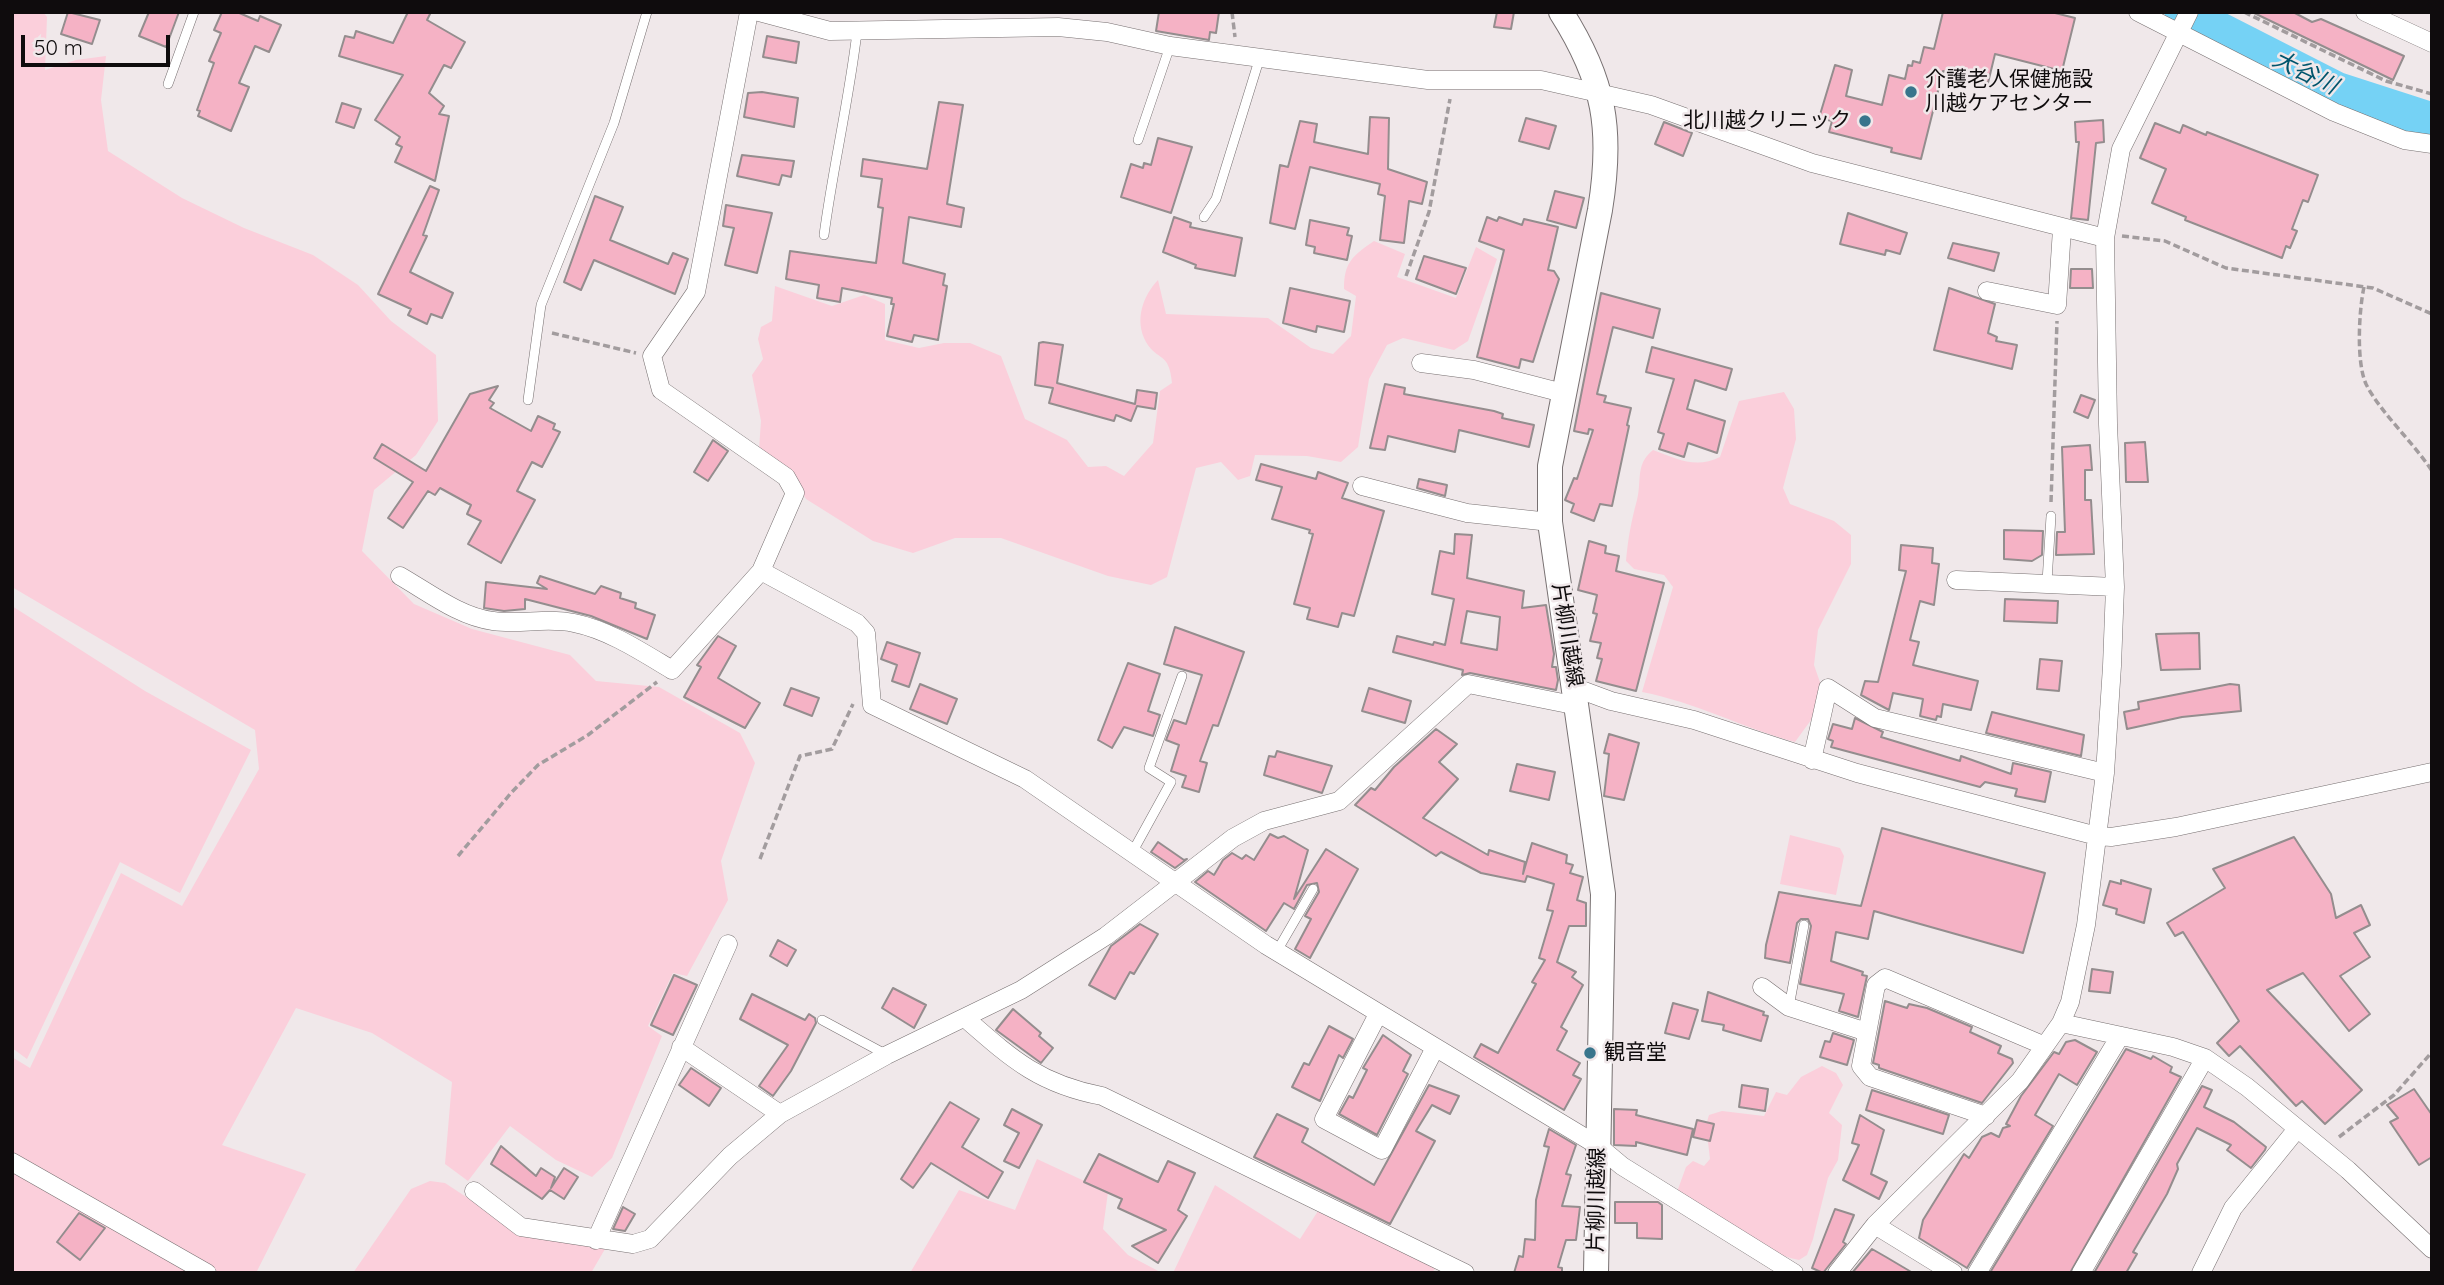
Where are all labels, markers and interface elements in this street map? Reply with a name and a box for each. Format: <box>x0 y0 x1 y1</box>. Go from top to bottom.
scale bar <box>24 21 173 65</box>
text: 50 m <box>34 34 83 60</box>
water label: 大谷川 <box>2268 45 2342 101</box>
place label: 介護老人保健施設 川越ケアセンター <box>1925 67 2093 117</box>
marker: 介護老人保健施設 川越ケアセンター <box>1903 84 1919 100</box>
place label: 北川越クリニック <box>1683 108 1851 134</box>
marker: 北川越クリニック <box>1857 113 1873 129</box>
street label: 片柳川越線 <box>1546 581 1588 689</box>
place label: 観音堂 <box>1604 1040 1667 1066</box>
marker: 観音堂 <box>1582 1045 1598 1061</box>
street label: 片柳川越線 <box>1583 1147 1611 1253</box>

